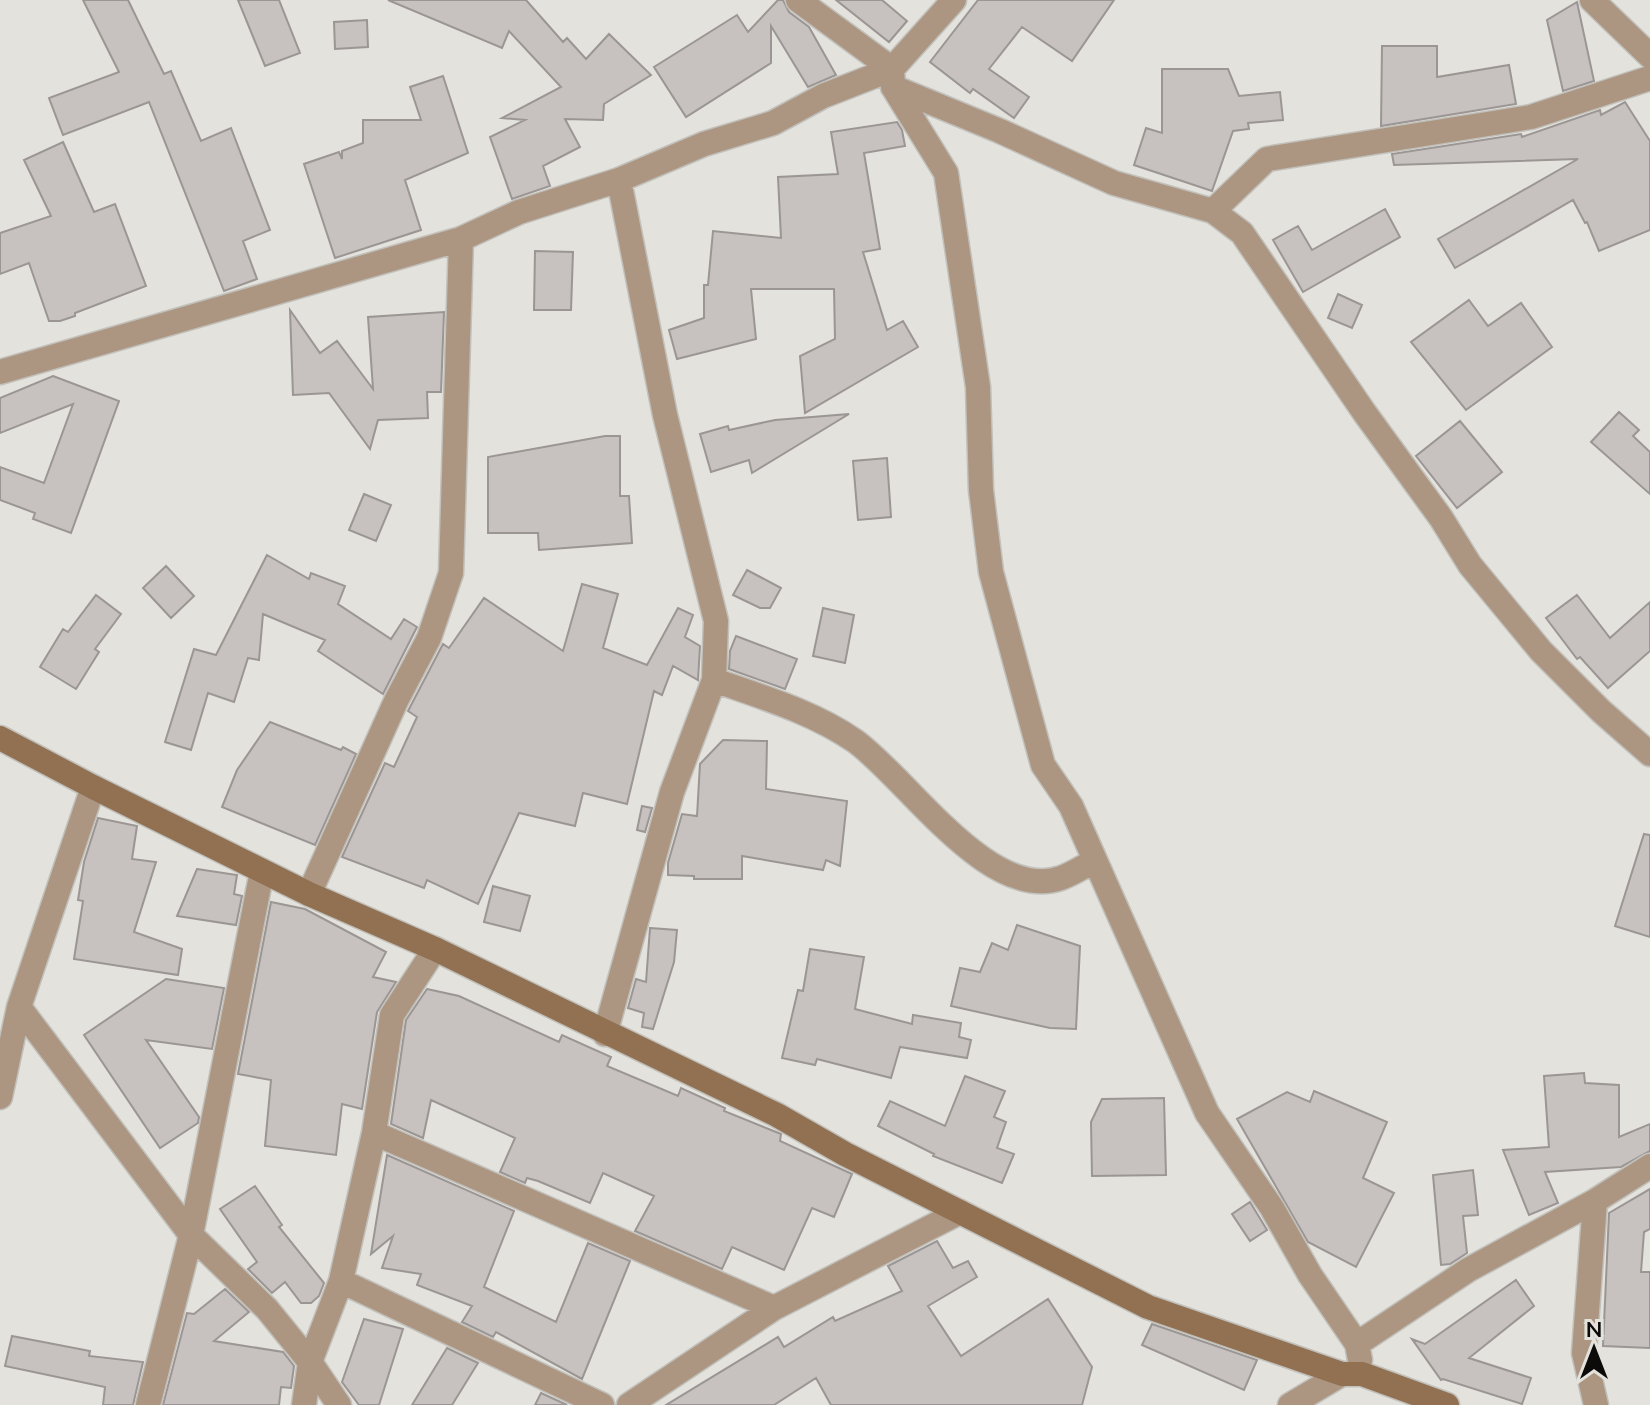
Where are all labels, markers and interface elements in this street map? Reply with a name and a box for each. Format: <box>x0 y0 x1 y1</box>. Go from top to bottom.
north arrow <box>1554 1309 1634 1389</box>
text: N <box>1586 1315 1602 1343</box>

